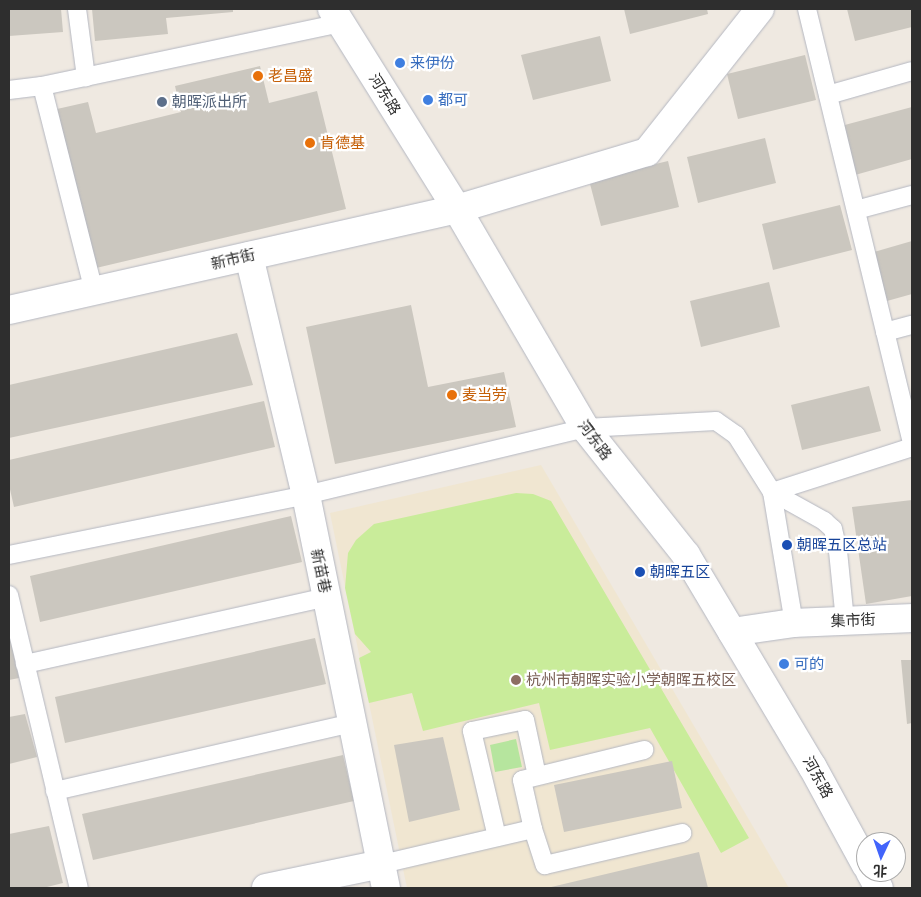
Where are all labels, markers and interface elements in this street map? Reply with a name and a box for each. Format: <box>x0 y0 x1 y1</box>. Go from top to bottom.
place label: 来伊份 <box>410 54 455 72</box>
marker: 来伊份 <box>394 57 406 69</box>
place label: 老昌盛 <box>268 67 313 85</box>
marker: 老昌盛 <box>252 70 264 82</box>
street label: 河东路 <box>365 70 405 118</box>
place label: 都可 <box>438 91 468 109</box>
place label: 朝晖派出所 <box>172 93 247 111</box>
marker: 都可 <box>422 94 434 106</box>
marker: 朝晖派出所 <box>156 96 168 108</box>
place label: 肯德基 <box>320 134 365 152</box>
marker: 肯德基 <box>304 137 316 149</box>
street label: 新市街 <box>209 245 257 273</box>
place label: 麦当劳 <box>462 386 507 404</box>
marker: 麦当劳 <box>446 389 458 401</box>
street label: 河东路 <box>574 417 616 463</box>
place label: 朝晖五区总站 <box>797 536 887 554</box>
marker: 朝晖五区总站 <box>781 539 793 551</box>
street label: 新苗巷 <box>308 547 334 595</box>
place label: 朝晖五区 <box>650 563 710 581</box>
marker: 朝晖五区 <box>634 566 646 578</box>
street label: 集市街 <box>830 610 876 630</box>
place label: 可的 <box>794 655 824 673</box>
marker: 可的 <box>778 658 790 670</box>
place label: 杭州市朝晖实验小学朝晖五校区 <box>526 671 736 689</box>
marker: 杭州市朝晖实验小学朝晖五校区 <box>510 674 522 686</box>
street label: 河东路 <box>799 753 837 801</box>
north arrow <box>856 832 906 882</box>
text: 北 <box>873 862 888 880</box>

